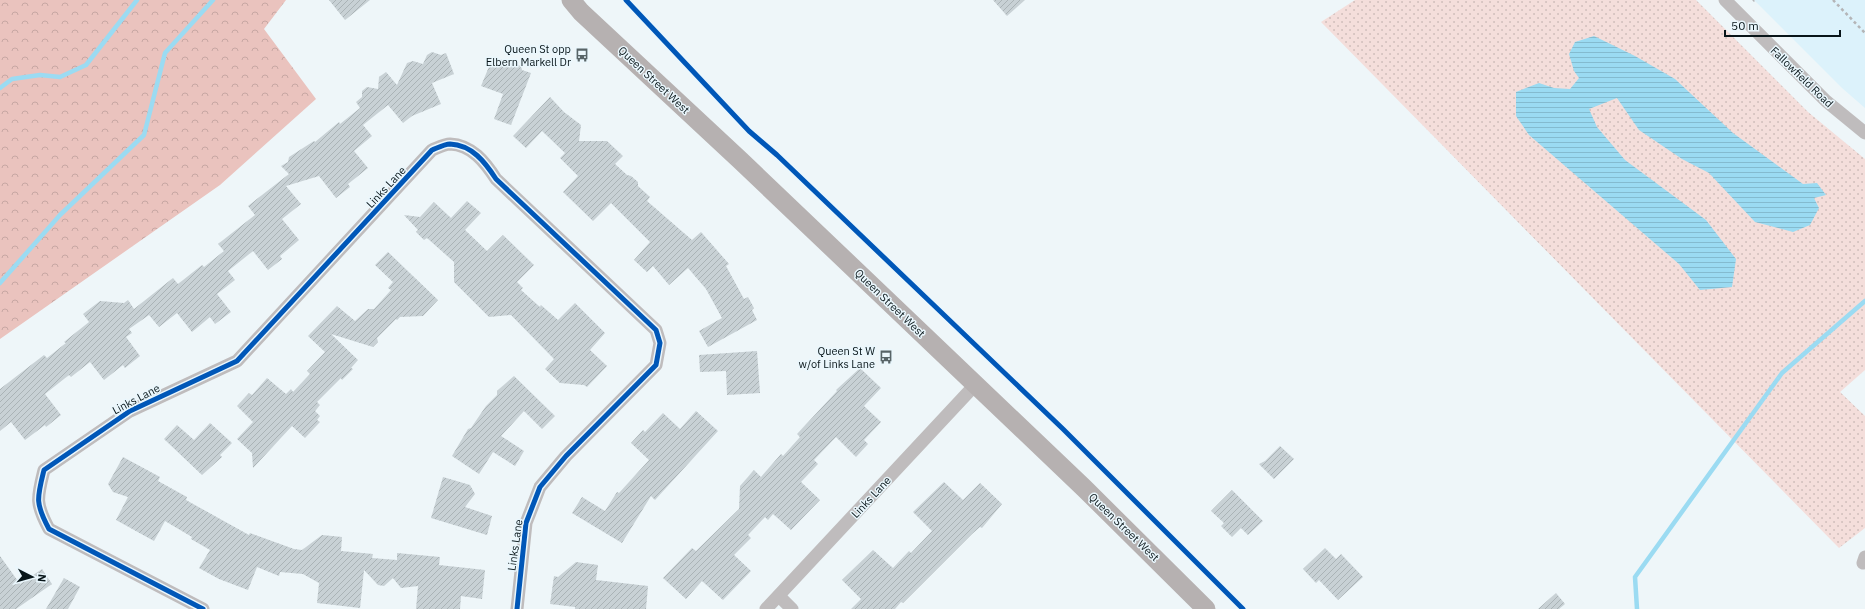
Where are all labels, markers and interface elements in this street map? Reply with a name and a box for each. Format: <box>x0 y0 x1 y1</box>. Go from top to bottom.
scale bar <box>1725 12 1840 38</box>
text: 50 m <box>1731 18 1759 33</box>
place label: Queen St opp Elbern Markell Dr <box>486 42 571 69</box>
street label: Queen Street West <box>615 43 693 117</box>
street label: Fallowfield Road <box>1768 44 1836 110</box>
bus stop icon: Queen St opp Elbern Markell Dr <box>574 47 590 63</box>
street label: Links Lane <box>363 163 409 211</box>
street label: Queen Street West <box>852 266 928 340</box>
place label: Queen St W w/of Links Lane <box>798 344 875 371</box>
bus stop icon: Queen St W w/of Links Lane <box>878 349 894 365</box>
street label: Links Lane <box>110 381 162 417</box>
street label: Links Lane <box>848 473 894 521</box>
street label: Queen Street West <box>1086 490 1162 564</box>
street label: Links Lane <box>504 518 526 572</box>
north arrow <box>12 557 52 597</box>
text: N <box>35 573 49 583</box>

